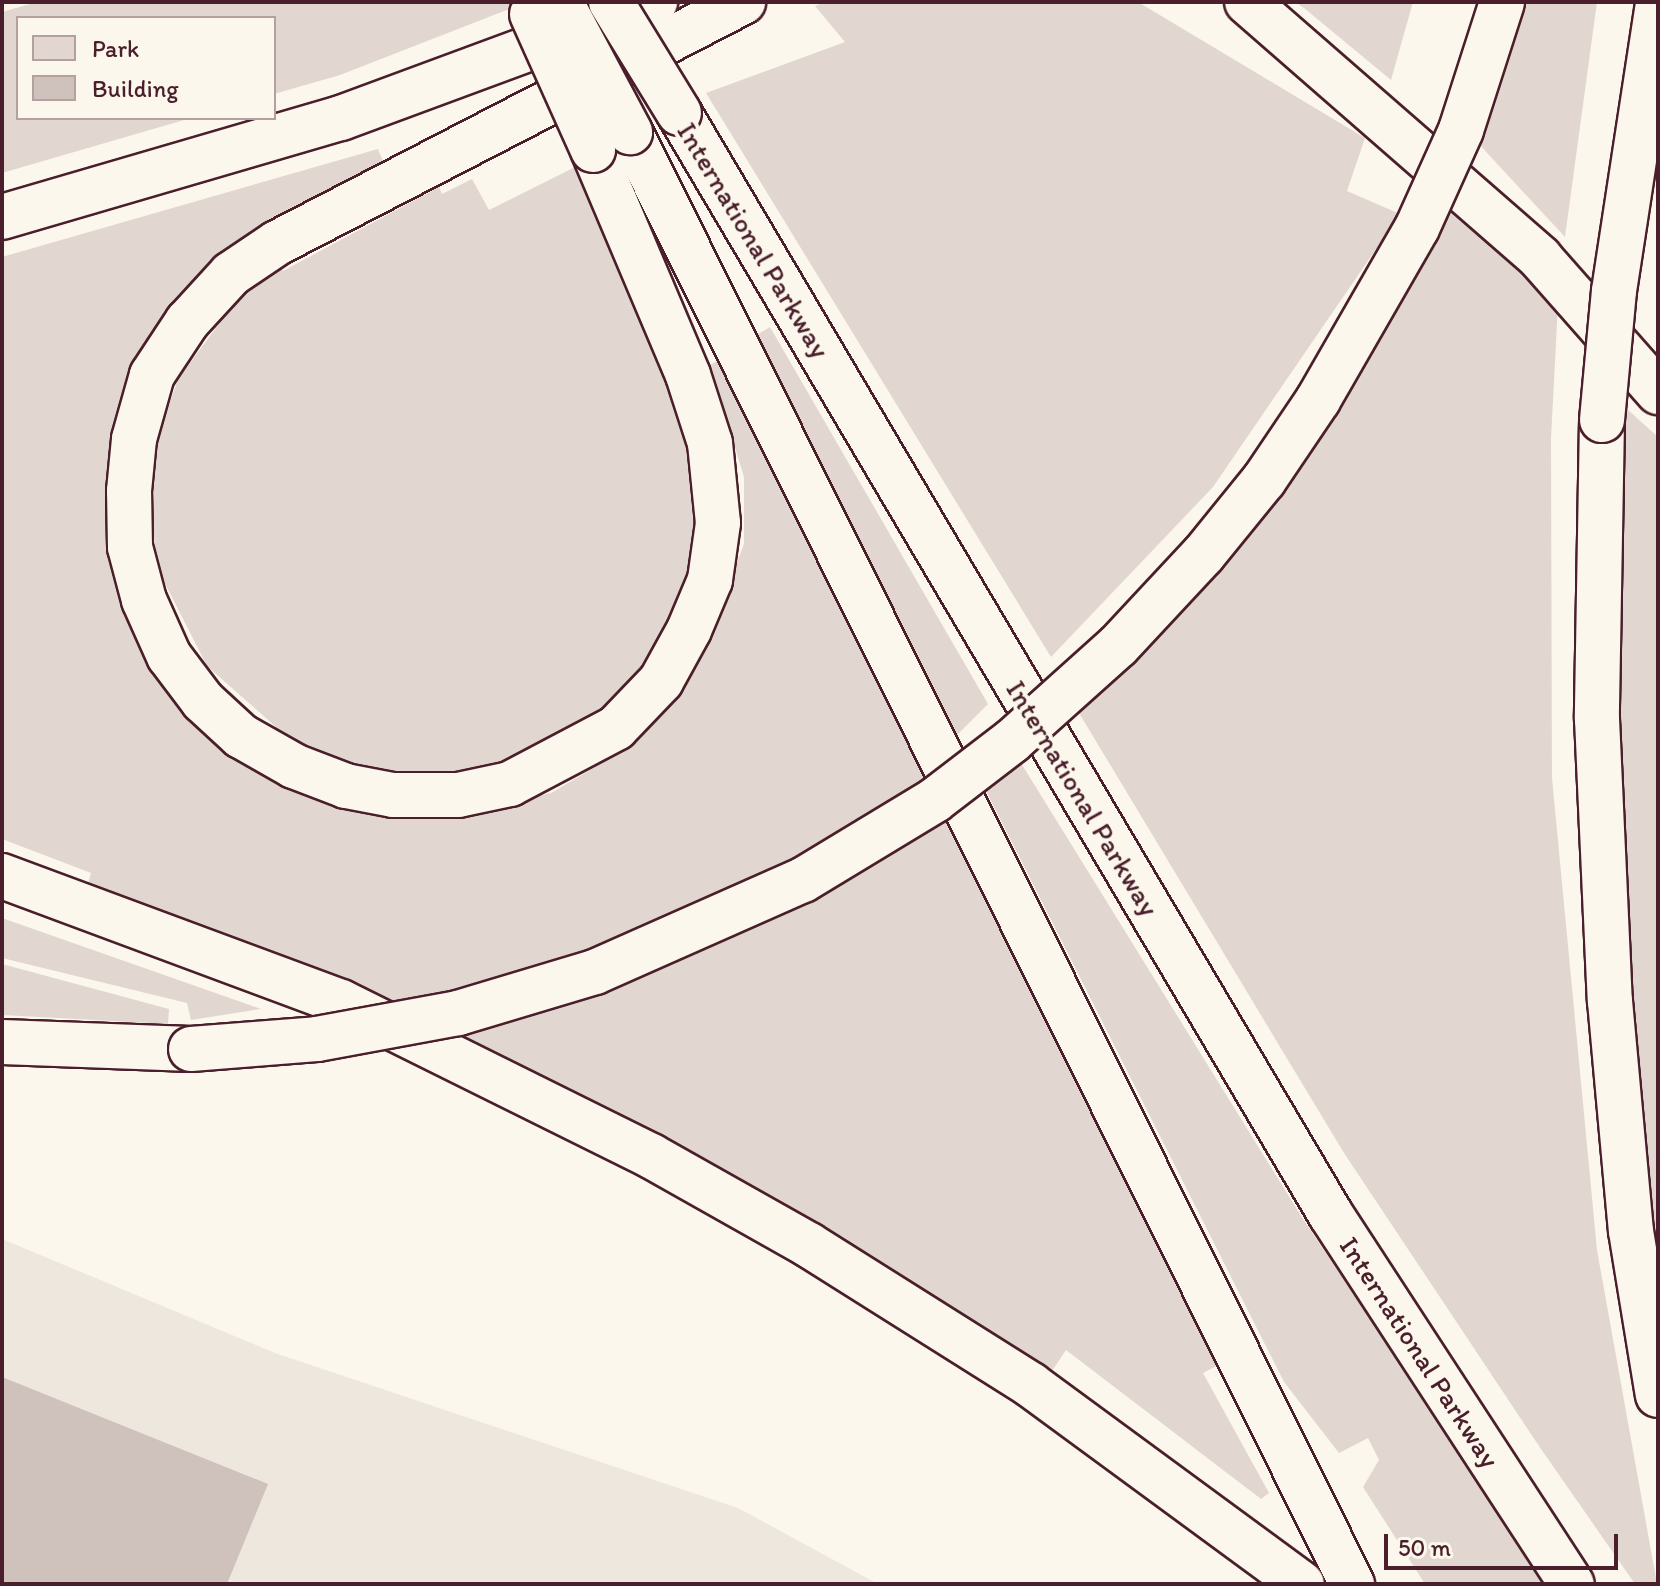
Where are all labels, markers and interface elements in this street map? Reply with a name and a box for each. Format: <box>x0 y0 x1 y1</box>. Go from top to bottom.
legend <box>16 16 276 120</box>
text: Park <box>92 34 139 63</box>
text: Building <box>92 74 179 103</box>
street label: International Parkway <box>671 117 837 363</box>
street label: International Parkway <box>1000 675 1166 921</box>
street label: International Parkway <box>1333 1231 1507 1473</box>
scale bar <box>1388 1518 1622 1568</box>
text: 50 m <box>1398 1533 1451 1562</box>

